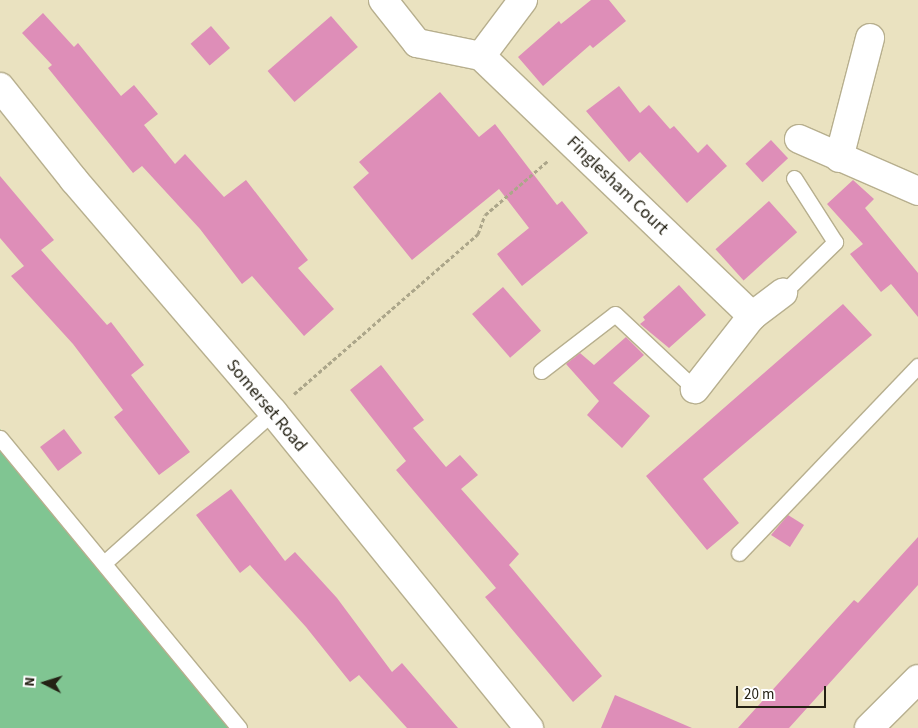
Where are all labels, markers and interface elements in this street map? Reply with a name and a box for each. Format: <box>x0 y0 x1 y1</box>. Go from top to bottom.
street label: Finglesham Court <box>562 132 672 240</box>
street label: Somerset Road <box>221 355 311 457</box>
north arrow <box>20 658 70 708</box>
text: N <box>20 676 40 687</box>
scale bar <box>738 676 828 708</box>
text: 20 m <box>744 684 774 705</box>

